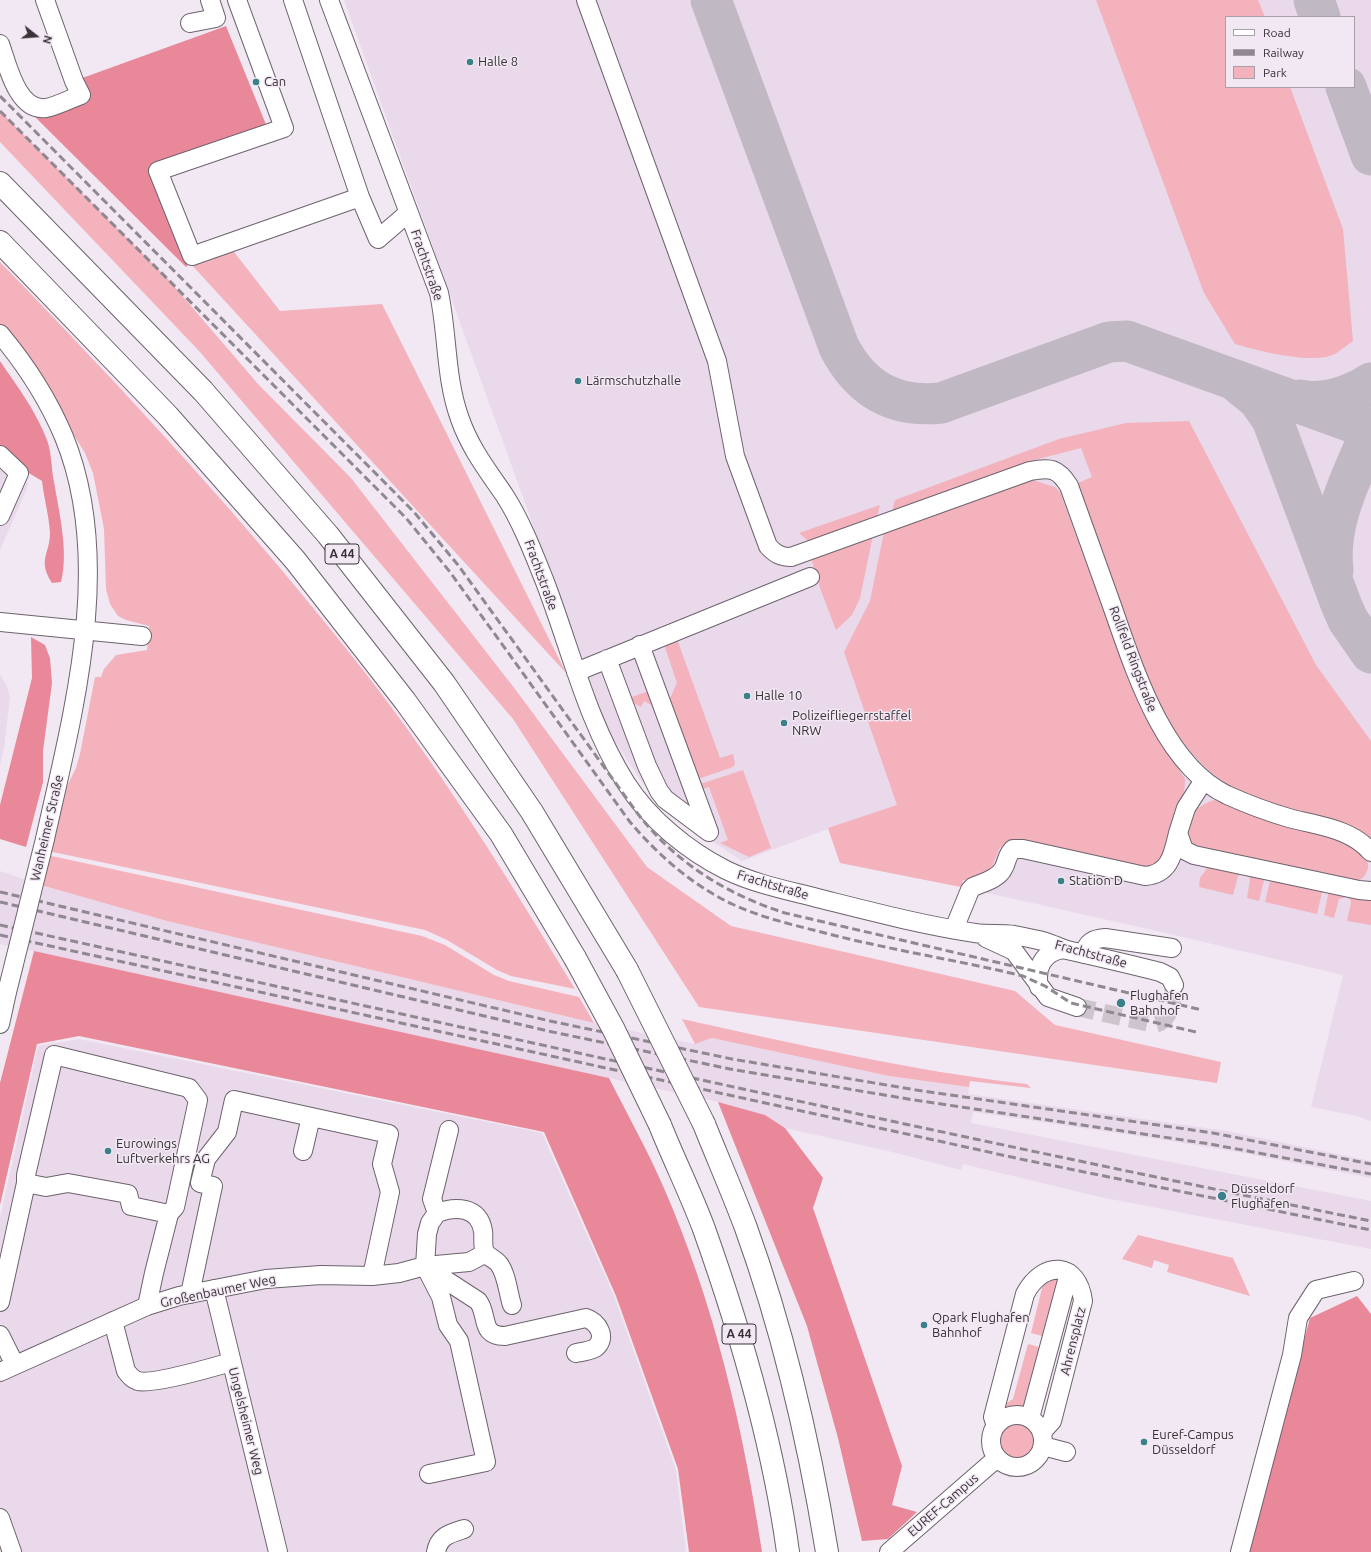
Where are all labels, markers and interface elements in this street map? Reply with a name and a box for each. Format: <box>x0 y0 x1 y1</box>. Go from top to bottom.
north arrow <box>16 16 56 56</box>
legend <box>1225 16 1355 88</box>
text: Road <box>1263 26 1291 39</box>
text: N <box>41 34 54 45</box>
text: Railway <box>1263 46 1304 59</box>
place label: Halle 8 <box>478 54 518 70</box>
marker: Halle 8 <box>465 57 475 67</box>
text: Park <box>1263 66 1287 79</box>
place label: Can <box>264 74 286 90</box>
marker: Can <box>251 77 261 87</box>
street label: Frachtstraße <box>408 227 446 303</box>
place label: Lärmschutzhalle <box>586 373 681 389</box>
marker: Lärmschutzhalle <box>573 376 583 386</box>
street label: Frachtstraße <box>521 537 561 613</box>
road number: A 44 <box>325 544 359 564</box>
street label: Rollfeld Ringstraße <box>1106 604 1160 714</box>
place label: Halle 10 <box>755 688 802 704</box>
marker: Halle 10 <box>742 691 752 701</box>
place label: Polizeifliegerrstaffel NRW <box>792 708 911 739</box>
marker: Polizeifliegerrstaffel NRW <box>779 718 789 728</box>
street label: Wanheimer Straße <box>27 773 67 883</box>
street label: Frachtstraße <box>735 867 811 903</box>
place label: Station D <box>1069 873 1123 889</box>
marker: Station D <box>1056 876 1066 886</box>
street label: Frachtstraße <box>1053 937 1129 971</box>
place label: Flughafen Bahnhof <box>1130 988 1189 1019</box>
marker: Flughafen Bahnhof <box>1115 997 1127 1009</box>
place label: Eurowings Luftverkehrs AG <box>116 1136 210 1167</box>
marker: Eurowings Luftverkehrs AG <box>103 1146 113 1156</box>
place label: Düsseldorf Flughafen <box>1231 1181 1295 1212</box>
marker: Düsseldorf Flughafen <box>1216 1190 1228 1202</box>
street label: Großenbaumer Weg <box>159 1271 277 1311</box>
street label: Ahrensplatz <box>1057 1305 1089 1377</box>
place label: Qpark Flughafen Bahnhof <box>932 1310 1030 1341</box>
marker: Qpark Flughafen Bahnhof <box>919 1320 929 1330</box>
road number: A 44 <box>722 1324 756 1344</box>
street label: Ungelsheimer Weg <box>225 1365 267 1477</box>
place label: Euref-Campus Düsseldorf <box>1152 1427 1234 1458</box>
marker: Euref-Campus Düsseldorf <box>1139 1437 1149 1447</box>
street label: EUREF-Campus <box>904 1470 982 1540</box>

